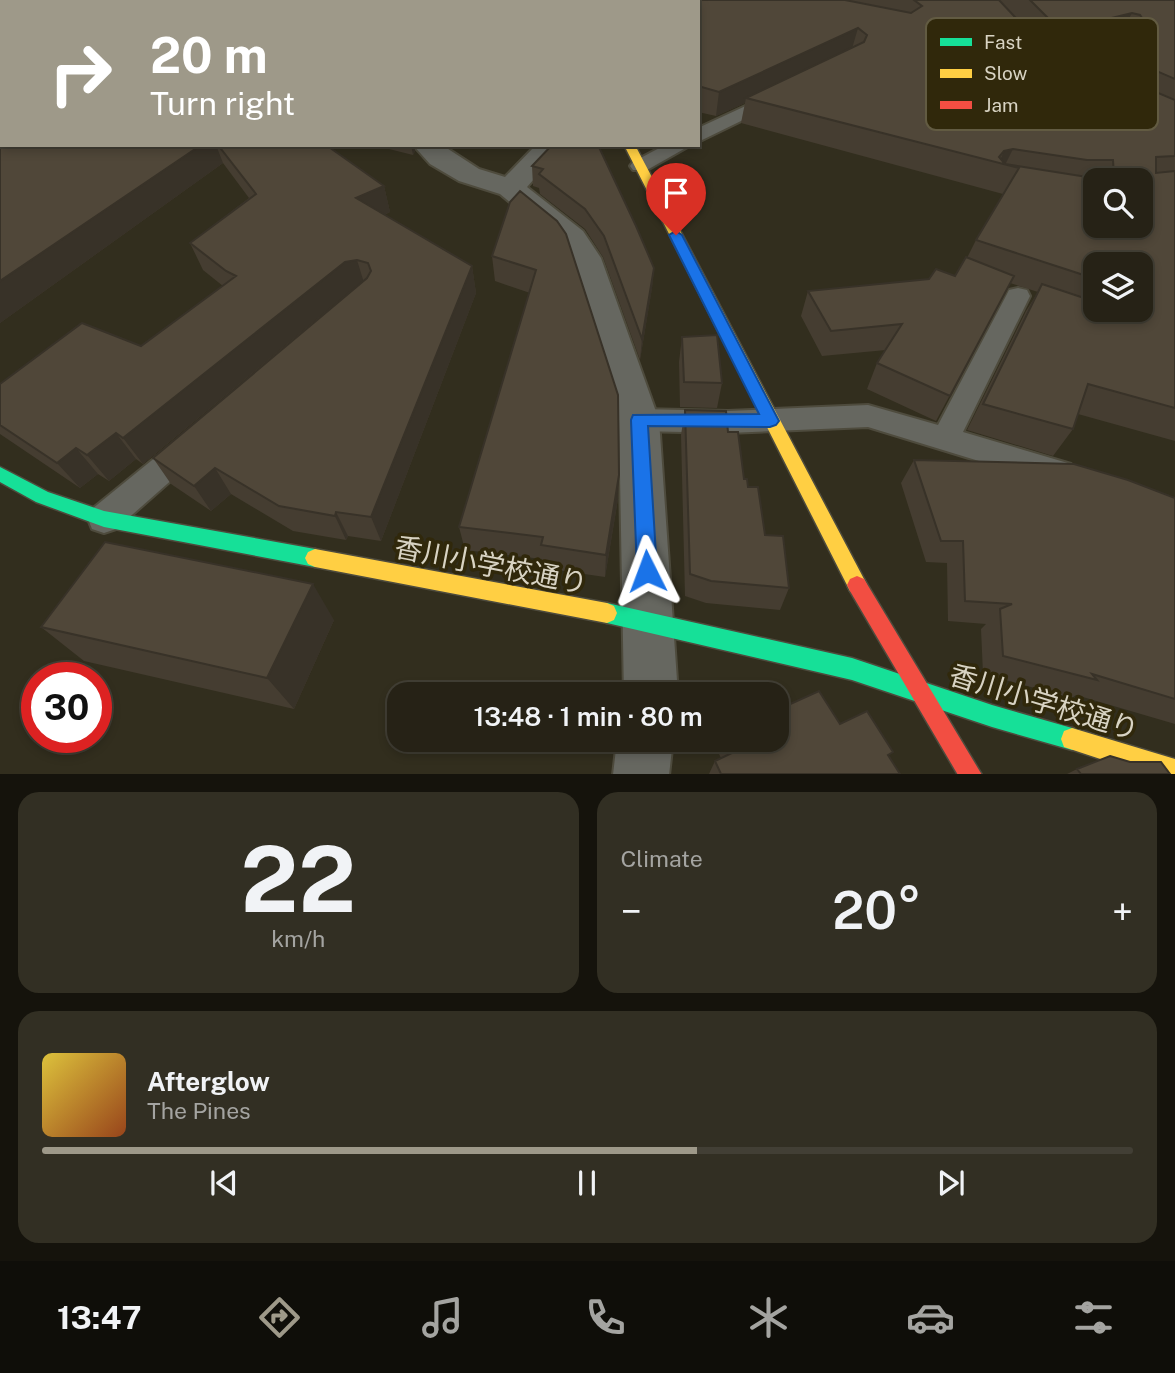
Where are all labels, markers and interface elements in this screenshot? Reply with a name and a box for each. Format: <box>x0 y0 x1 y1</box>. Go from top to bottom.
legend <box>926 18 1158 130</box>
text: 20 m <box>150 26 268 84</box>
icon: right <box>35 28 126 119</box>
text: Fast <box>984 31 1022 53</box>
text: Slow <box>984 62 1028 84</box>
text: Turn right <box>150 85 295 122</box>
text: Jam <box>984 94 1018 116</box>
pin <box>646 163 706 235</box>
map controls <box>1083 168 1153 322</box>
button: search <box>1083 168 1153 238</box>
icon: arrive <box>657 174 695 212</box>
button: layers <box>1083 252 1153 322</box>
street label: 香川小学校通り <box>392 530 590 599</box>
position arrow <box>610 534 684 608</box>
street label: 香川小学校通り <box>946 657 1143 746</box>
speed limit sign: 30 <box>21 662 112 753</box>
text: 13:48 · 1 min · 80 m <box>473 701 703 732</box>
text: 22 <box>240 826 356 932</box>
text: Climate <box>621 845 703 872</box>
text: 20° <box>832 880 921 941</box>
text: − <box>621 889 642 934</box>
text: + <box>1112 889 1133 934</box>
text: km/h <box>271 925 325 952</box>
text: Afterglow <box>147 1066 270 1097</box>
text: The Pines <box>147 1097 251 1124</box>
icon: previous <box>205 1164 243 1202</box>
icon: pause <box>568 1164 606 1202</box>
icon: next <box>932 1164 970 1202</box>
icon: directions <box>255 1293 304 1342</box>
icon: music <box>418 1293 467 1342</box>
icon: phone <box>581 1293 630 1342</box>
icon: climate <box>744 1293 793 1342</box>
icon: car <box>906 1293 955 1342</box>
icon: filters <box>1069 1293 1118 1342</box>
text: 13:47 <box>57 1299 141 1336</box>

